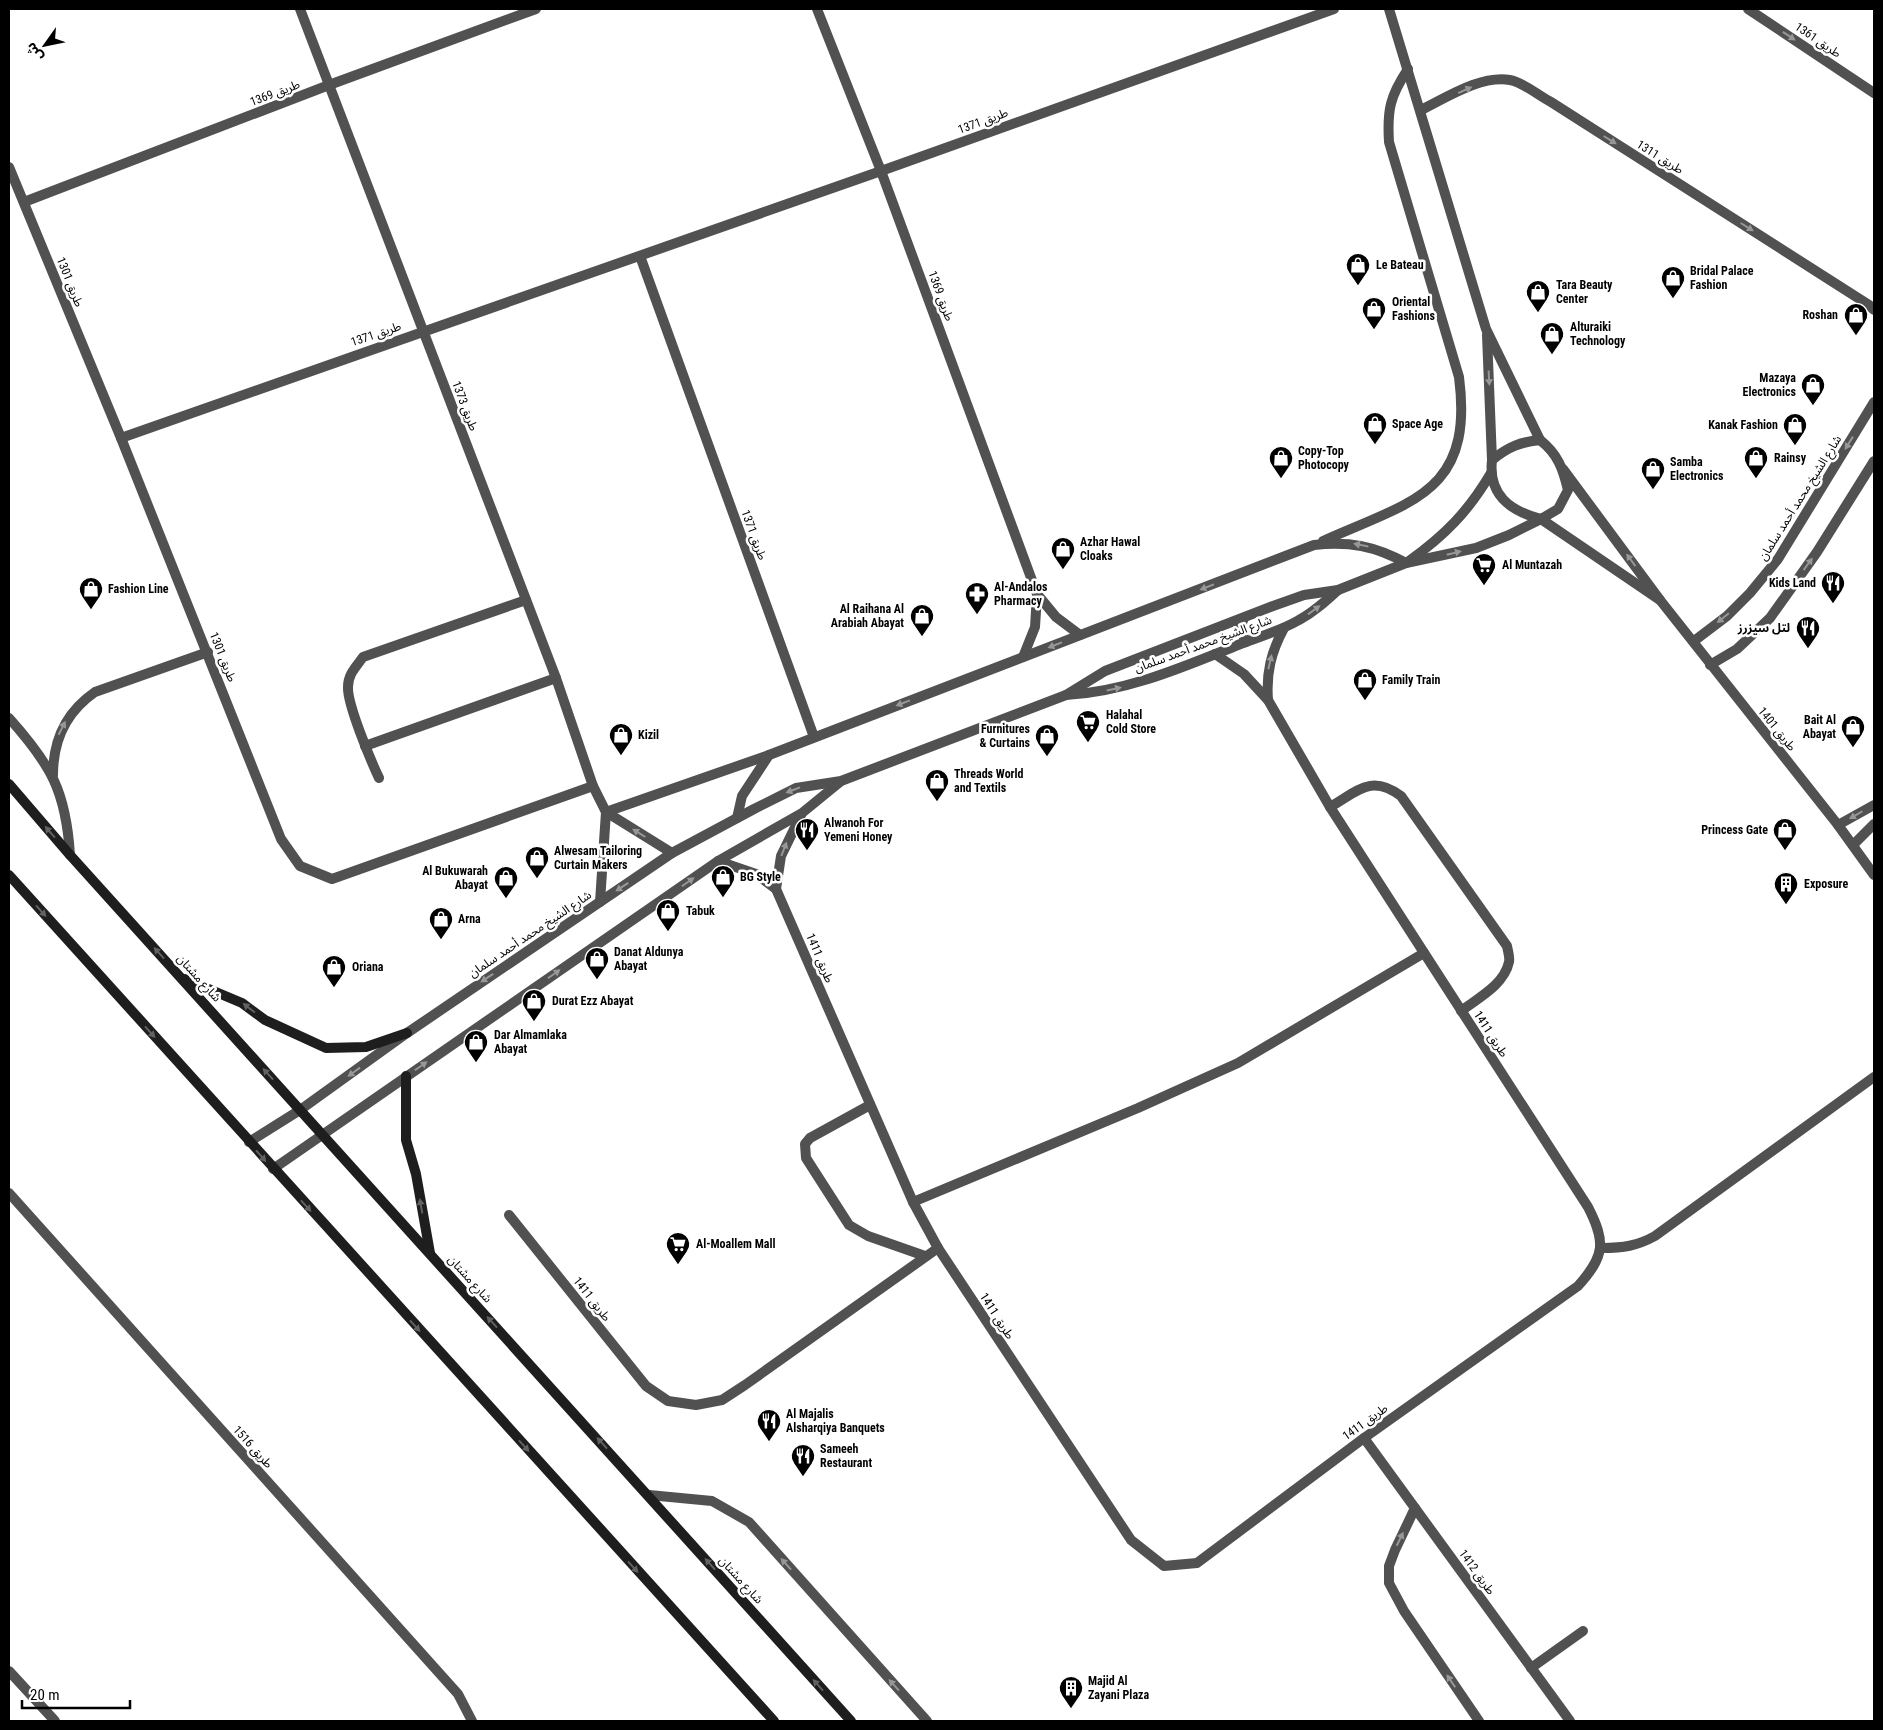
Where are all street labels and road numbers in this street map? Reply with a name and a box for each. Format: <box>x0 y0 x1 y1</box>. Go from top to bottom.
street label: طريق 1361 <box>1792 20 1844 61</box>
street label: طريق 1369 <box>248 77 302 110</box>
street label: طريق 1371 <box>956 105 1010 137</box>
street label: طريق 1311 <box>1634 137 1686 178</box>
street label: طريق 1301 <box>53 255 86 309</box>
street label: طريق 1369 <box>925 269 957 323</box>
street label: طريق 1371 <box>349 319 403 350</box>
street label: طريق 1373 <box>448 379 481 433</box>
street label: شارع الشيخ محمد أحمد سلمان <box>1755 433 1846 564</box>
street label: طريق 1371 <box>738 508 770 562</box>
street label: شارع الشيخ محمد أحمد سلمان <box>1132 612 1274 677</box>
street label: طريق 1301 <box>206 630 239 684</box>
street label: طريق 1401 <box>1754 704 1799 754</box>
street label: شارع الشيخ محمد أحمد سلمان <box>466 887 595 982</box>
street label: طريق 1411 <box>802 931 837 985</box>
street label: شارع مشتان <box>173 951 224 1006</box>
street label: طريق 1411 <box>1470 1008 1511 1060</box>
street label: شارع مشتان <box>444 1252 495 1307</box>
street label: طريق 1411 <box>570 1274 614 1325</box>
street label: طريق 1411 <box>976 1290 1017 1342</box>
street label: طريق 1411 <box>1340 1401 1391 1444</box>
street label: طريق 1516 <box>230 1423 276 1472</box>
street label: طريق 1412 <box>1455 1547 1498 1598</box>
street label: شارع مشتان <box>715 1553 766 1608</box>

